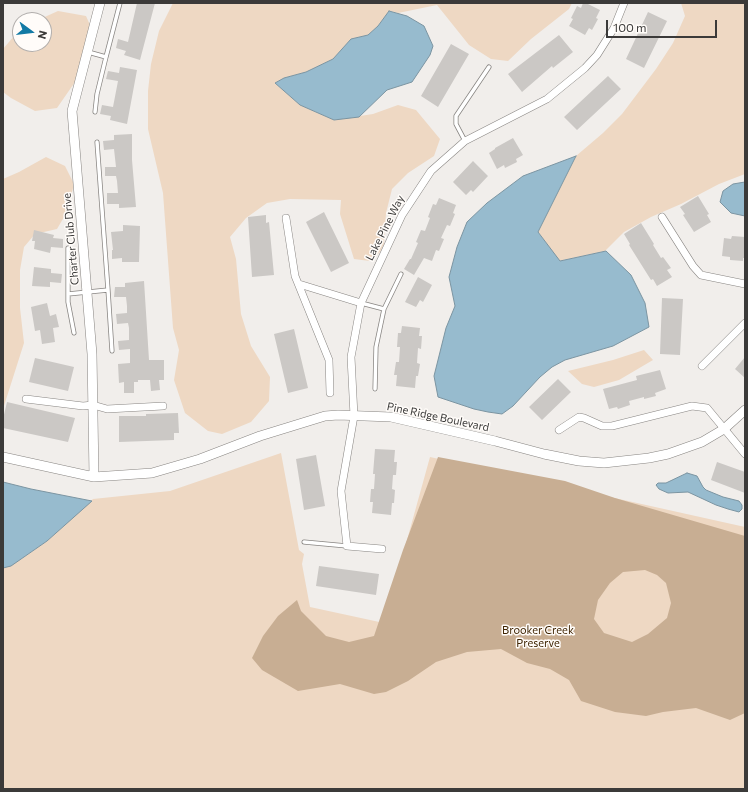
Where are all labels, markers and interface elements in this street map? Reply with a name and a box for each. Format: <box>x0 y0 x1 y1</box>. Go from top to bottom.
north arrow <box>12 12 52 52</box>
scale bar <box>608 12 719 38</box>
text: 100 m <box>613 20 647 34</box>
text: N <box>36 29 50 41</box>
street label: Charter Club Drive <box>60 192 82 286</box>
street label: Lake Pine Way <box>363 193 407 263</box>
street label: Pine Ridge Boulevard <box>386 400 490 434</box>
park label: Brooker Creek Preserve <box>502 623 574 649</box>

